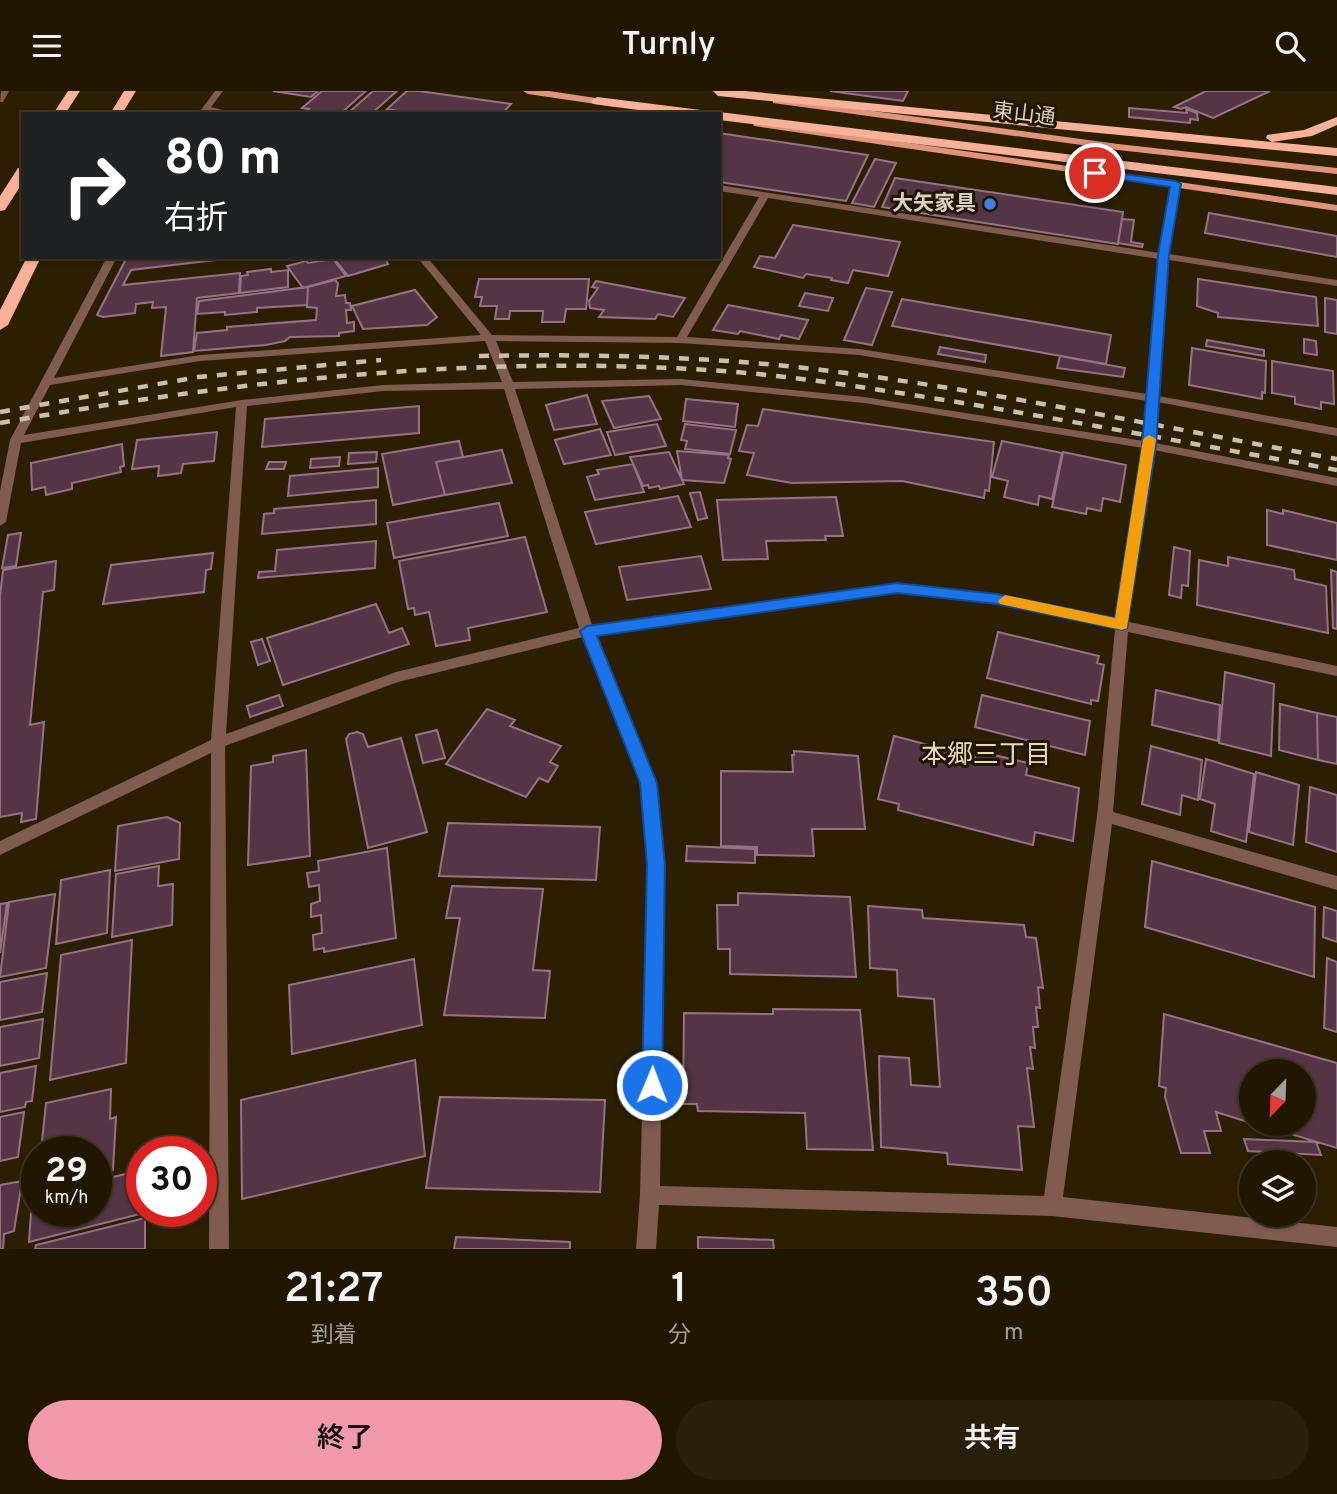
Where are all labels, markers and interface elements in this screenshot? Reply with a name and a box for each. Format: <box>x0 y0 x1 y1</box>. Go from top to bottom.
text: Turnly <box>621 26 716 66</box>
icon: menu <box>28 27 66 65</box>
icon: search <box>1271 27 1309 65</box>
street label: 東山通 <box>991 98 1057 132</box>
text: 80 m <box>164 130 281 192</box>
icon: right <box>49 140 140 231</box>
pin <box>1065 143 1125 203</box>
icon: arrive <box>1076 154 1114 192</box>
place label: 大矢家具 <box>892 191 976 218</box>
marker: 大矢家具 <box>982 196 998 212</box>
text: 右折 <box>164 200 228 240</box>
district label: 本郷三丁目 <box>921 740 1051 773</box>
position arrow <box>615 1048 689 1122</box>
north arrow <box>1239 1059 1316 1136</box>
map controls <box>1239 1059 1316 1227</box>
speed limit sign: 30 <box>126 1136 217 1227</box>
text: 29 <box>45 1150 88 1194</box>
button: layers <box>1239 1150 1316 1227</box>
text: km/h <box>45 1187 88 1210</box>
text: 21:27 <box>284 1264 384 1317</box>
text: 1 <box>671 1264 687 1317</box>
text: 350 <box>975 1268 1053 1321</box>
text: m <box>1004 1319 1024 1348</box>
text: 到着 <box>311 1322 357 1351</box>
text: 分 <box>668 1322 691 1351</box>
button: 終了 <box>28 1400 662 1480</box>
button: 共有 <box>676 1400 1309 1480</box>

